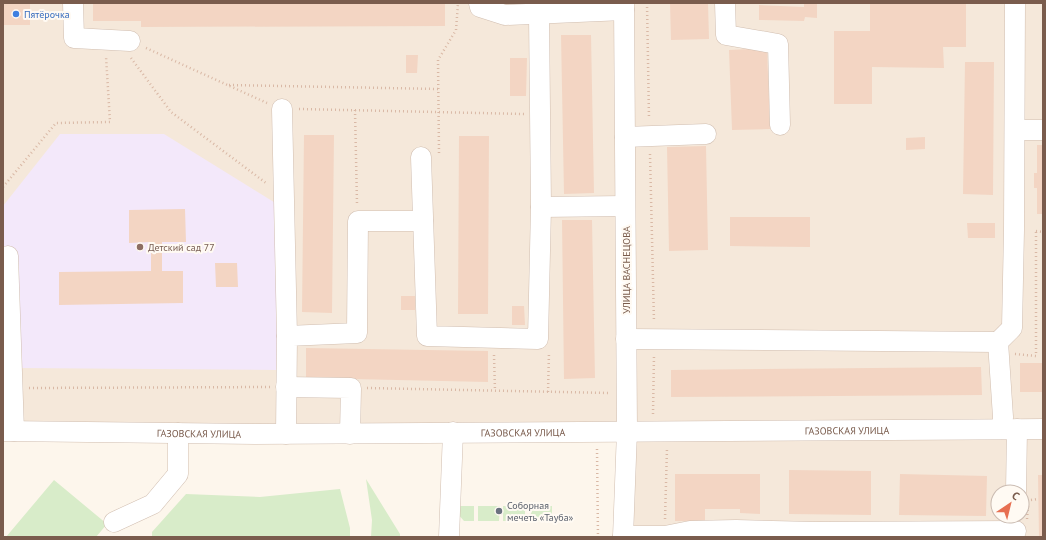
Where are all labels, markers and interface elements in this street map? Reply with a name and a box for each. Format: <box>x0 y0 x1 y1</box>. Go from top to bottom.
place label: Пятёрочка <box>24 8 70 21</box>
marker: Пятёрочка <box>11 9 21 19</box>
street label: УЛИЦА ВАСНЕЦОВА <box>620 226 633 314</box>
place label: Детский сад 77 <box>148 241 215 254</box>
marker: Детский сад 77 <box>135 242 145 252</box>
street label: ГАЗОВСКАЯ УЛИЦА <box>805 423 889 437</box>
street label: ГАЗОВСКАЯ УЛИЦА <box>157 426 241 440</box>
street label: ГАЗОВСКАЯ УЛИЦА <box>481 426 565 439</box>
north arrow <box>990 484 1030 524</box>
text: С <box>1009 488 1022 503</box>
place label: Соборная мечеть «Тауба» <box>507 499 574 524</box>
marker: Соборная мечеть «Тауба» <box>494 506 504 516</box>

